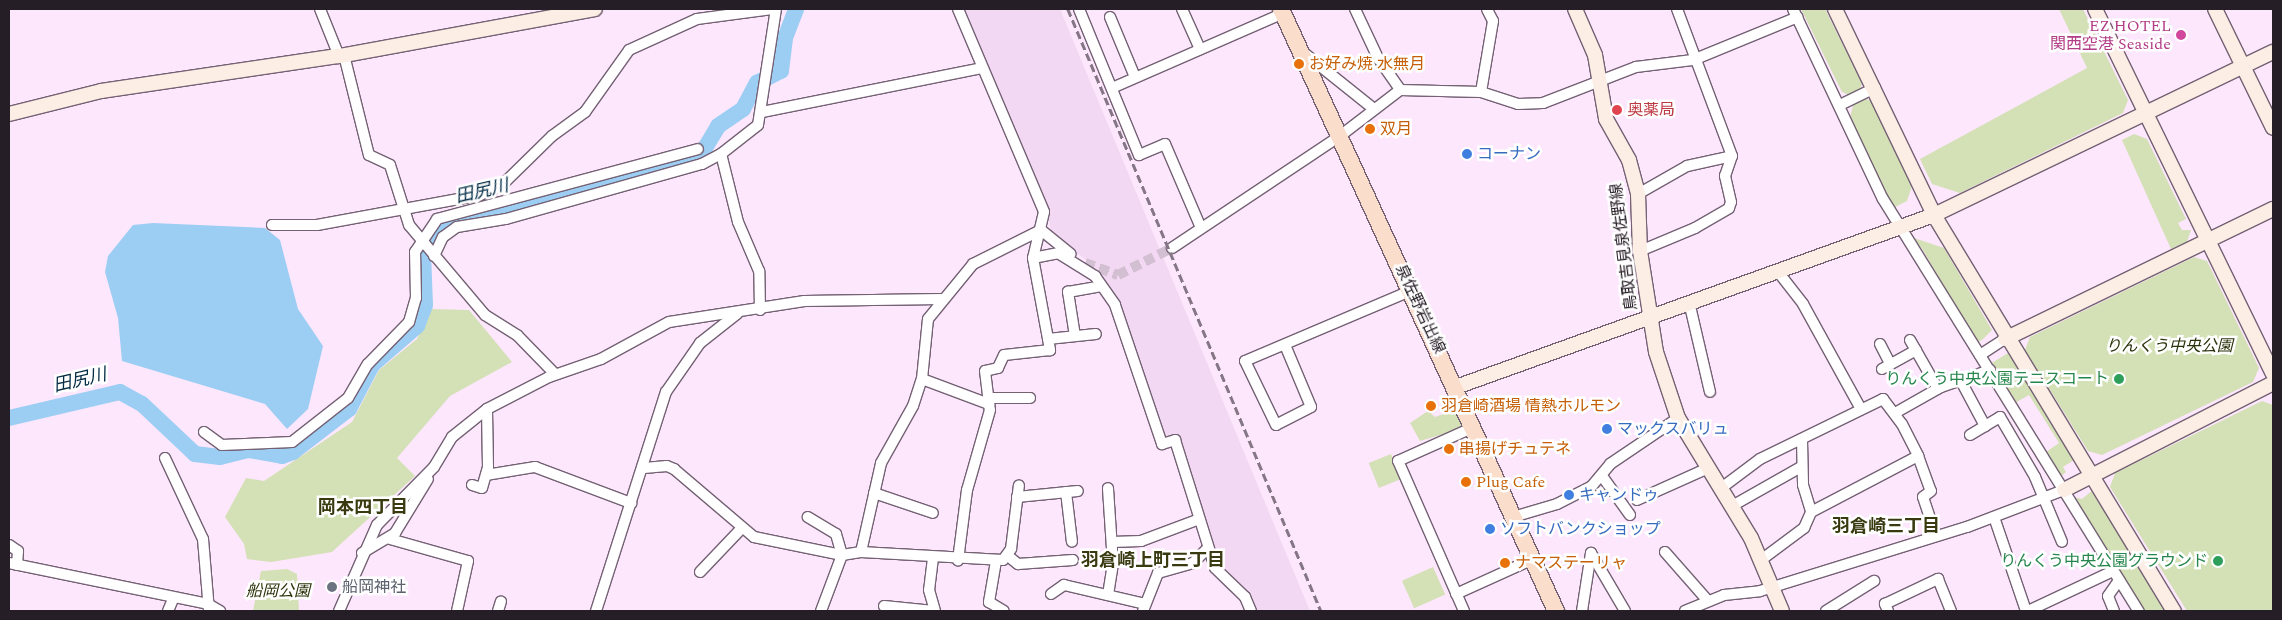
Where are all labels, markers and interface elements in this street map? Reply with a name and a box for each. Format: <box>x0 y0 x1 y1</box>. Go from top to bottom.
place label: EZ HOTEL 関西空港 Seaside <box>2050 16 2171 54</box>
marker: EZ HOTEL 関西空港 Seaside <box>2175 29 2187 41</box>
place label: お好み焼 水無月 <box>1309 54 1425 74</box>
marker: お好み焼 水無月 <box>1293 58 1305 70</box>
place label: 奥薬局 <box>1627 100 1675 120</box>
marker: 奥薬局 <box>1611 104 1623 116</box>
place label: 双月 <box>1380 119 1412 139</box>
marker: 双月 <box>1364 123 1376 135</box>
place label: コーナン <box>1477 144 1541 164</box>
marker: コーナン <box>1461 148 1473 160</box>
water label: 田尻川 <box>453 175 511 209</box>
street label: 鳥取吉見泉佐野線 <box>1607 182 1641 312</box>
street label: 泉佐野岩出線 <box>1391 261 1449 357</box>
park label: りんくう中央公園 <box>2105 336 2233 356</box>
water label: 田尻川 <box>51 364 109 398</box>
place label: りんくう中央公園テニスコート <box>1885 369 2109 389</box>
marker: りんくう中央公園テニスコート <box>2113 373 2125 385</box>
place label: 羽倉崎酒場 情熱ホルモン <box>1441 396 1621 416</box>
marker: 羽倉崎酒場 情熱ホルモン <box>1425 400 1437 412</box>
place label: マックスバリュ <box>1617 419 1729 439</box>
marker: マックスバリュ <box>1601 423 1613 435</box>
place label: 串揚げチュテネ <box>1459 439 1571 459</box>
marker: 串揚げチュテネ <box>1443 443 1455 455</box>
place label: Plug Cafe <box>1476 472 1545 492</box>
marker: Plug Cafe <box>1460 476 1472 488</box>
place label: キャンドゥ <box>1579 485 1659 505</box>
marker: キャンドゥ <box>1563 489 1575 501</box>
district label: 岡本四丁目 <box>318 497 408 519</box>
district label: 羽倉崎三丁目 <box>1832 516 1940 538</box>
place label: ソフトバンクショップ <box>1500 519 1660 539</box>
marker: ソフトバンクショップ <box>1484 523 1496 535</box>
district label: 羽倉崎上町三丁目 <box>1081 550 1225 572</box>
place label: りんくう中央公園グラウンド <box>2000 551 2208 571</box>
place label: ナマステーリャ <box>1515 553 1627 573</box>
marker: りんくう中央公園グラウンド <box>2212 555 2224 567</box>
marker: ナマステーリャ <box>1499 557 1511 569</box>
place label: 船岡神社 <box>342 577 406 597</box>
park label: 船岡公園 <box>246 581 310 601</box>
marker: 船岡神社 <box>326 581 338 593</box>

